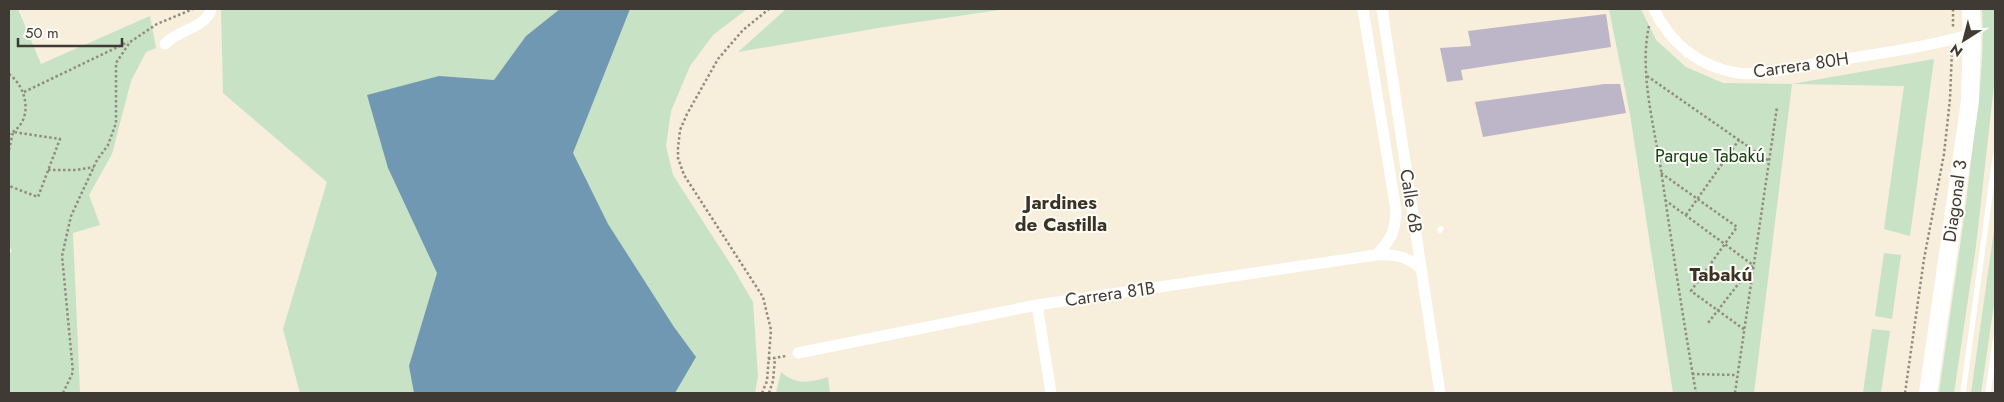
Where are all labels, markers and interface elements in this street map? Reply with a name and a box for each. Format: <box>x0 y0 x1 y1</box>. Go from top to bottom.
scale bar <box>18 15 121 47</box>
north arrow <box>1939 15 1989 65</box>
text: 50 m <box>25 22 59 44</box>
text: N <box>1946 39 1967 62</box>
street label: Carrera 80H <box>1752 45 1850 85</box>
park label: Parque Tabakú <box>1655 143 1765 169</box>
street label: Diagonal 3 <box>1936 158 1974 244</box>
street label: Calle 6B <box>1393 167 1429 235</box>
district label: Jardines de Castilla <box>1015 189 1107 238</box>
district label: Tabakú <box>1690 261 1752 288</box>
street label: Carrera 81B <box>1063 275 1157 313</box>

